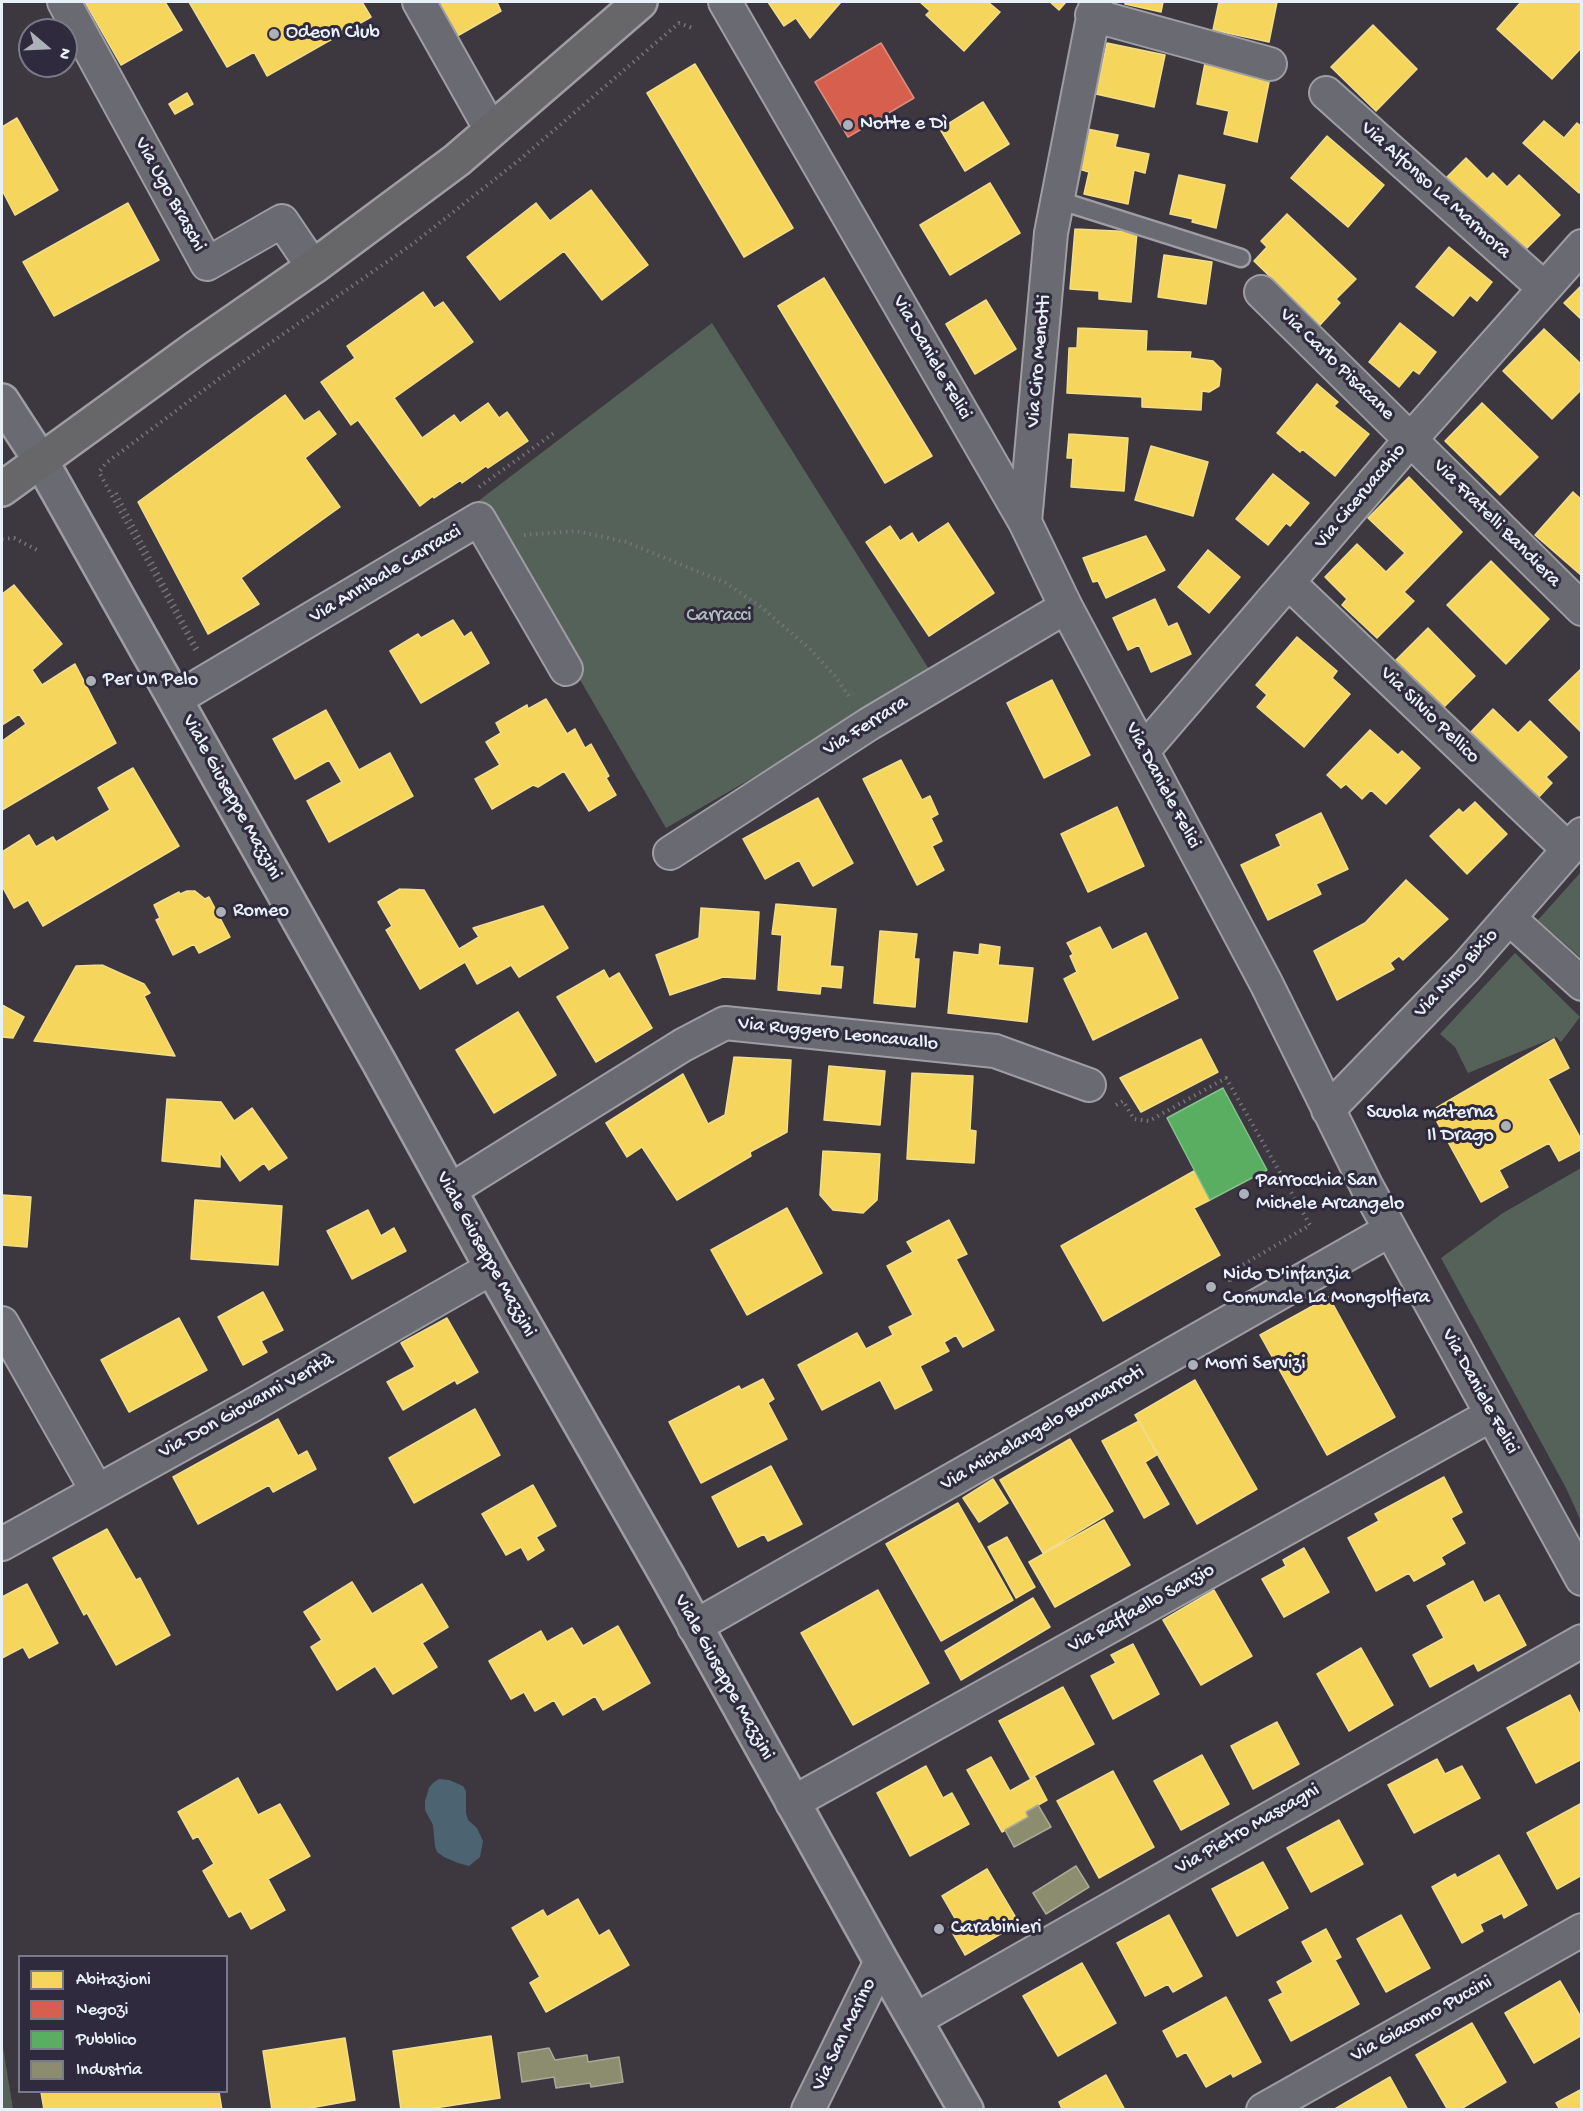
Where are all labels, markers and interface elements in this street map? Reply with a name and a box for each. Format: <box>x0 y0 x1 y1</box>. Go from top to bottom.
north arrow <box>18 18 78 78</box>
place label: Odeon Club <box>286 22 380 46</box>
marker: Odeon Club <box>267 27 281 41</box>
text: N <box>53 45 74 61</box>
place label: Notte e Dì <box>860 113 947 137</box>
street label: Via Alfonso La Marmora <box>1355 117 1515 265</box>
marker: Notte e Dì <box>841 118 855 132</box>
street label: Via Ugo Braschi <box>128 134 210 256</box>
street label: Via Daniele Felici <box>886 292 976 424</box>
street label: Via Ciro Menotti <box>1022 293 1058 429</box>
street label: Via Carlo Pisacane <box>1273 304 1399 426</box>
street label: Via Ciceruacchio <box>1310 439 1412 555</box>
street label: Via Fratelli Bandiera <box>1427 455 1565 593</box>
street label: Via Annibale Carracci <box>306 520 466 630</box>
park label: Carracci <box>686 605 752 629</box>
street label: Via Silvio Pellico <box>1374 662 1484 770</box>
place label: Per Un Pelo <box>103 669 198 693</box>
marker: Per Un Pelo <box>84 674 98 688</box>
street label: Via Ferrara <box>819 692 913 762</box>
street label: Viale Giuseppe Mazzini <box>176 711 286 885</box>
street label: Via Daniele Felici <box>1119 719 1205 853</box>
place label: Romeo <box>233 900 289 924</box>
marker: Romeo <box>214 905 228 919</box>
street label: Via Nino Bixio <box>1410 924 1504 1024</box>
street label: Via Ruggero Leoncavallo <box>737 1013 939 1057</box>
place label: Scuola materna Il Drago <box>1366 1102 1494 1149</box>
marker: Scuola materna Il Drago <box>1499 1119 1513 1133</box>
street label: Viale Giuseppe Mazzini <box>430 1168 540 1342</box>
place label: Parrocchia San Michele Arcangelo <box>1256 1170 1404 1217</box>
marker: Parrocchia San Michele Arcangelo <box>1237 1187 1251 1201</box>
place label: Nido D'infanzia Comunale La Mongolfiera <box>1223 1264 1430 1311</box>
marker: Nido D'infanzia Comunale La Mongolfiera <box>1204 1280 1218 1294</box>
street label: Via Daniele Felici <box>1435 1325 1523 1459</box>
street label: Via Don Giovanni Verità <box>155 1349 339 1465</box>
place label: Morri Servizi <box>1205 1353 1305 1377</box>
marker: Morri Servizi <box>1186 1358 1200 1372</box>
street label: Via Michelangelo Buonarroti <box>937 1361 1149 1497</box>
street label: Via Raffaello Sanzio <box>1065 1559 1219 1659</box>
street label: Viale Giuseppe Mazzini <box>668 1591 778 1765</box>
street label: Via Pietro Mascagni <box>1172 1779 1324 1881</box>
place label: Carabinieri <box>951 1917 1042 1941</box>
marker: Carabinieri <box>932 1922 946 1936</box>
legend <box>18 1955 228 2093</box>
text: Abitazioni <box>76 1970 151 1991</box>
street label: Via Giacomo Puccini <box>1347 1971 1497 2069</box>
street label: Via San Marino <box>807 1975 883 2095</box>
text: Negozi <box>76 2000 128 2021</box>
text: Pubblico <box>76 2030 137 2051</box>
text: Industria <box>76 2060 142 2081</box>

